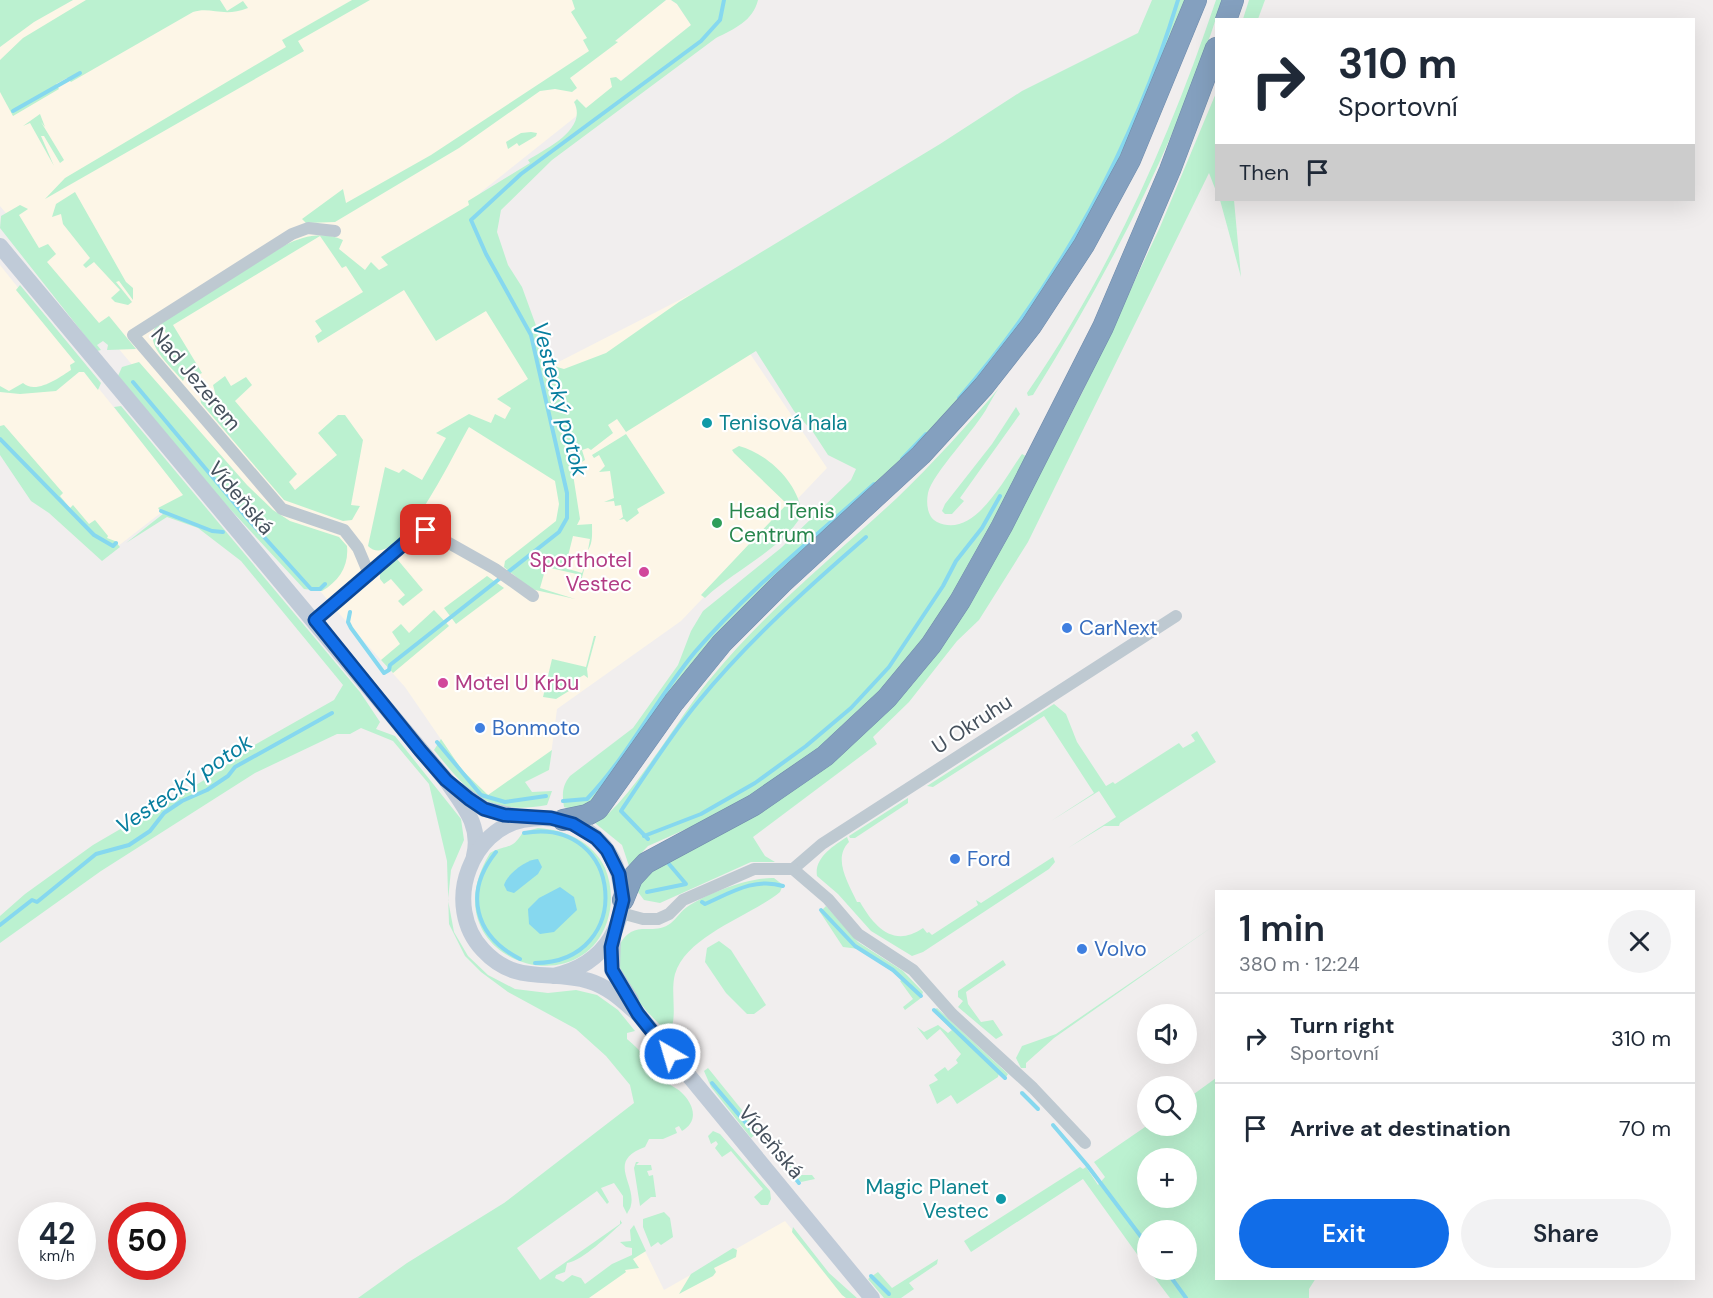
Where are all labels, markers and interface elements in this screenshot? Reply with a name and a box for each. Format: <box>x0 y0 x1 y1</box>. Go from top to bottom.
text: 310 m <box>1338 36 1457 91</box>
icon: right <box>1239 42 1317 120</box>
text: Sportovní <box>1338 89 1458 124</box>
icon: arrive <box>1301 156 1334 189</box>
text: Then <box>1239 158 1289 187</box>
water label: Vestecký potok <box>525 318 595 480</box>
street label: Nad Jezerem <box>145 321 247 437</box>
place label: Tenisová hala <box>719 409 848 437</box>
marker: Tenisová hala <box>700 416 714 430</box>
street label: Vídeňská <box>202 455 280 541</box>
place label: Head Tenis Centrum <box>729 497 835 549</box>
pin <box>400 504 451 555</box>
icon: arrive <box>409 513 442 546</box>
marker: Head Tenis Centrum <box>710 516 724 530</box>
place label: Sporthotel Vestec <box>530 546 632 598</box>
marker: Sporthotel Vestec <box>637 565 651 579</box>
place label: CarNext <box>1079 614 1158 642</box>
marker: CarNext <box>1060 621 1074 635</box>
place label: Motel U Krbu <box>455 669 579 697</box>
marker: Motel U Krbu <box>436 676 450 690</box>
street label: U Okruhu <box>927 688 1017 760</box>
place label: Bonmoto <box>492 714 580 742</box>
marker: Bonmoto <box>473 721 487 735</box>
water label: Vestecký potok <box>110 727 259 841</box>
place label: Ford <box>967 845 1011 873</box>
marker: Ford <box>948 852 962 866</box>
text: 1 min <box>1239 905 1325 952</box>
button: close <box>1608 910 1671 973</box>
place label: Volvo <box>1094 935 1147 963</box>
marker: Volvo <box>1075 942 1089 956</box>
text: 380 m · 12:24 <box>1239 951 1360 977</box>
map controls <box>1137 1004 1197 1280</box>
button: sound <box>1137 1004 1197 1064</box>
text: Turn right <box>1290 1011 1395 1040</box>
position arrow <box>638 1022 702 1086</box>
icon: right <box>1239 1022 1272 1055</box>
text: 310 m <box>1611 1024 1671 1053</box>
text: Sportovní <box>1290 1040 1379 1066</box>
button: search <box>1137 1076 1197 1136</box>
street label: Vídeňská <box>732 1099 810 1185</box>
icon: arrive <box>1239 1112 1272 1145</box>
text: Arrive at destination <box>1290 1114 1511 1143</box>
text: 70 m <box>1619 1114 1671 1143</box>
button: + <box>1137 1148 1197 1208</box>
place label: Magic Planet Vestec <box>865 1173 989 1225</box>
marker: Magic Planet Vestec <box>994 1192 1008 1206</box>
button: Exit <box>1239 1199 1449 1268</box>
button: Share <box>1461 1199 1671 1268</box>
speed limit sign: 50 <box>108 1202 186 1280</box>
text: 42 <box>39 1214 75 1253</box>
button: − <box>1137 1220 1197 1280</box>
text: km/h <box>39 1246 75 1266</box>

